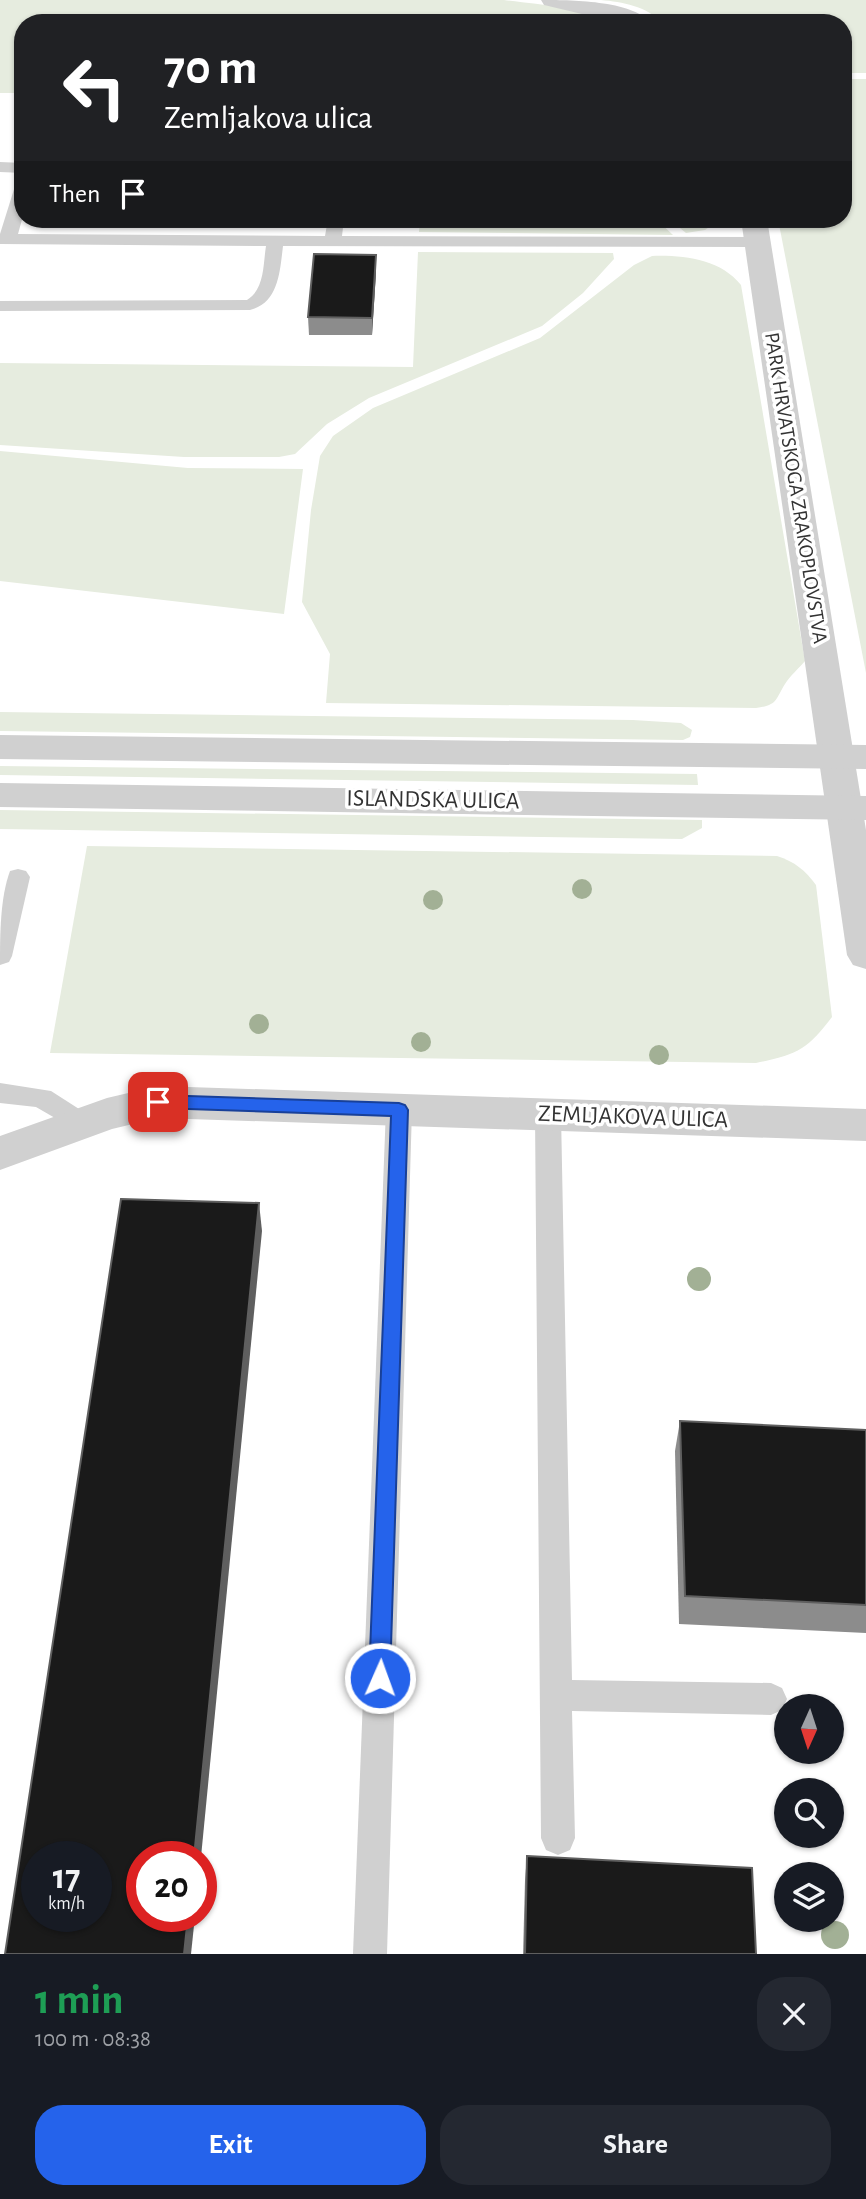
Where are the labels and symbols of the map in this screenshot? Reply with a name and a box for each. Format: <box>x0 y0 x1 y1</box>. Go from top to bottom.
street label: PARK HRVATSKOGA ZRAKOPLOVSTVA <box>761 331 831 645</box>
street label: ISLANDSKA ULICA <box>346 786 520 814</box>
pin <box>128 1072 188 1132</box>
street label: ZEMLJAKOVA ULICA <box>538 1102 729 1132</box>
position arrow <box>343 1641 417 1715</box>
north arrow <box>774 1694 844 1764</box>
speed limit sign: 20 <box>126 1841 217 1932</box>

